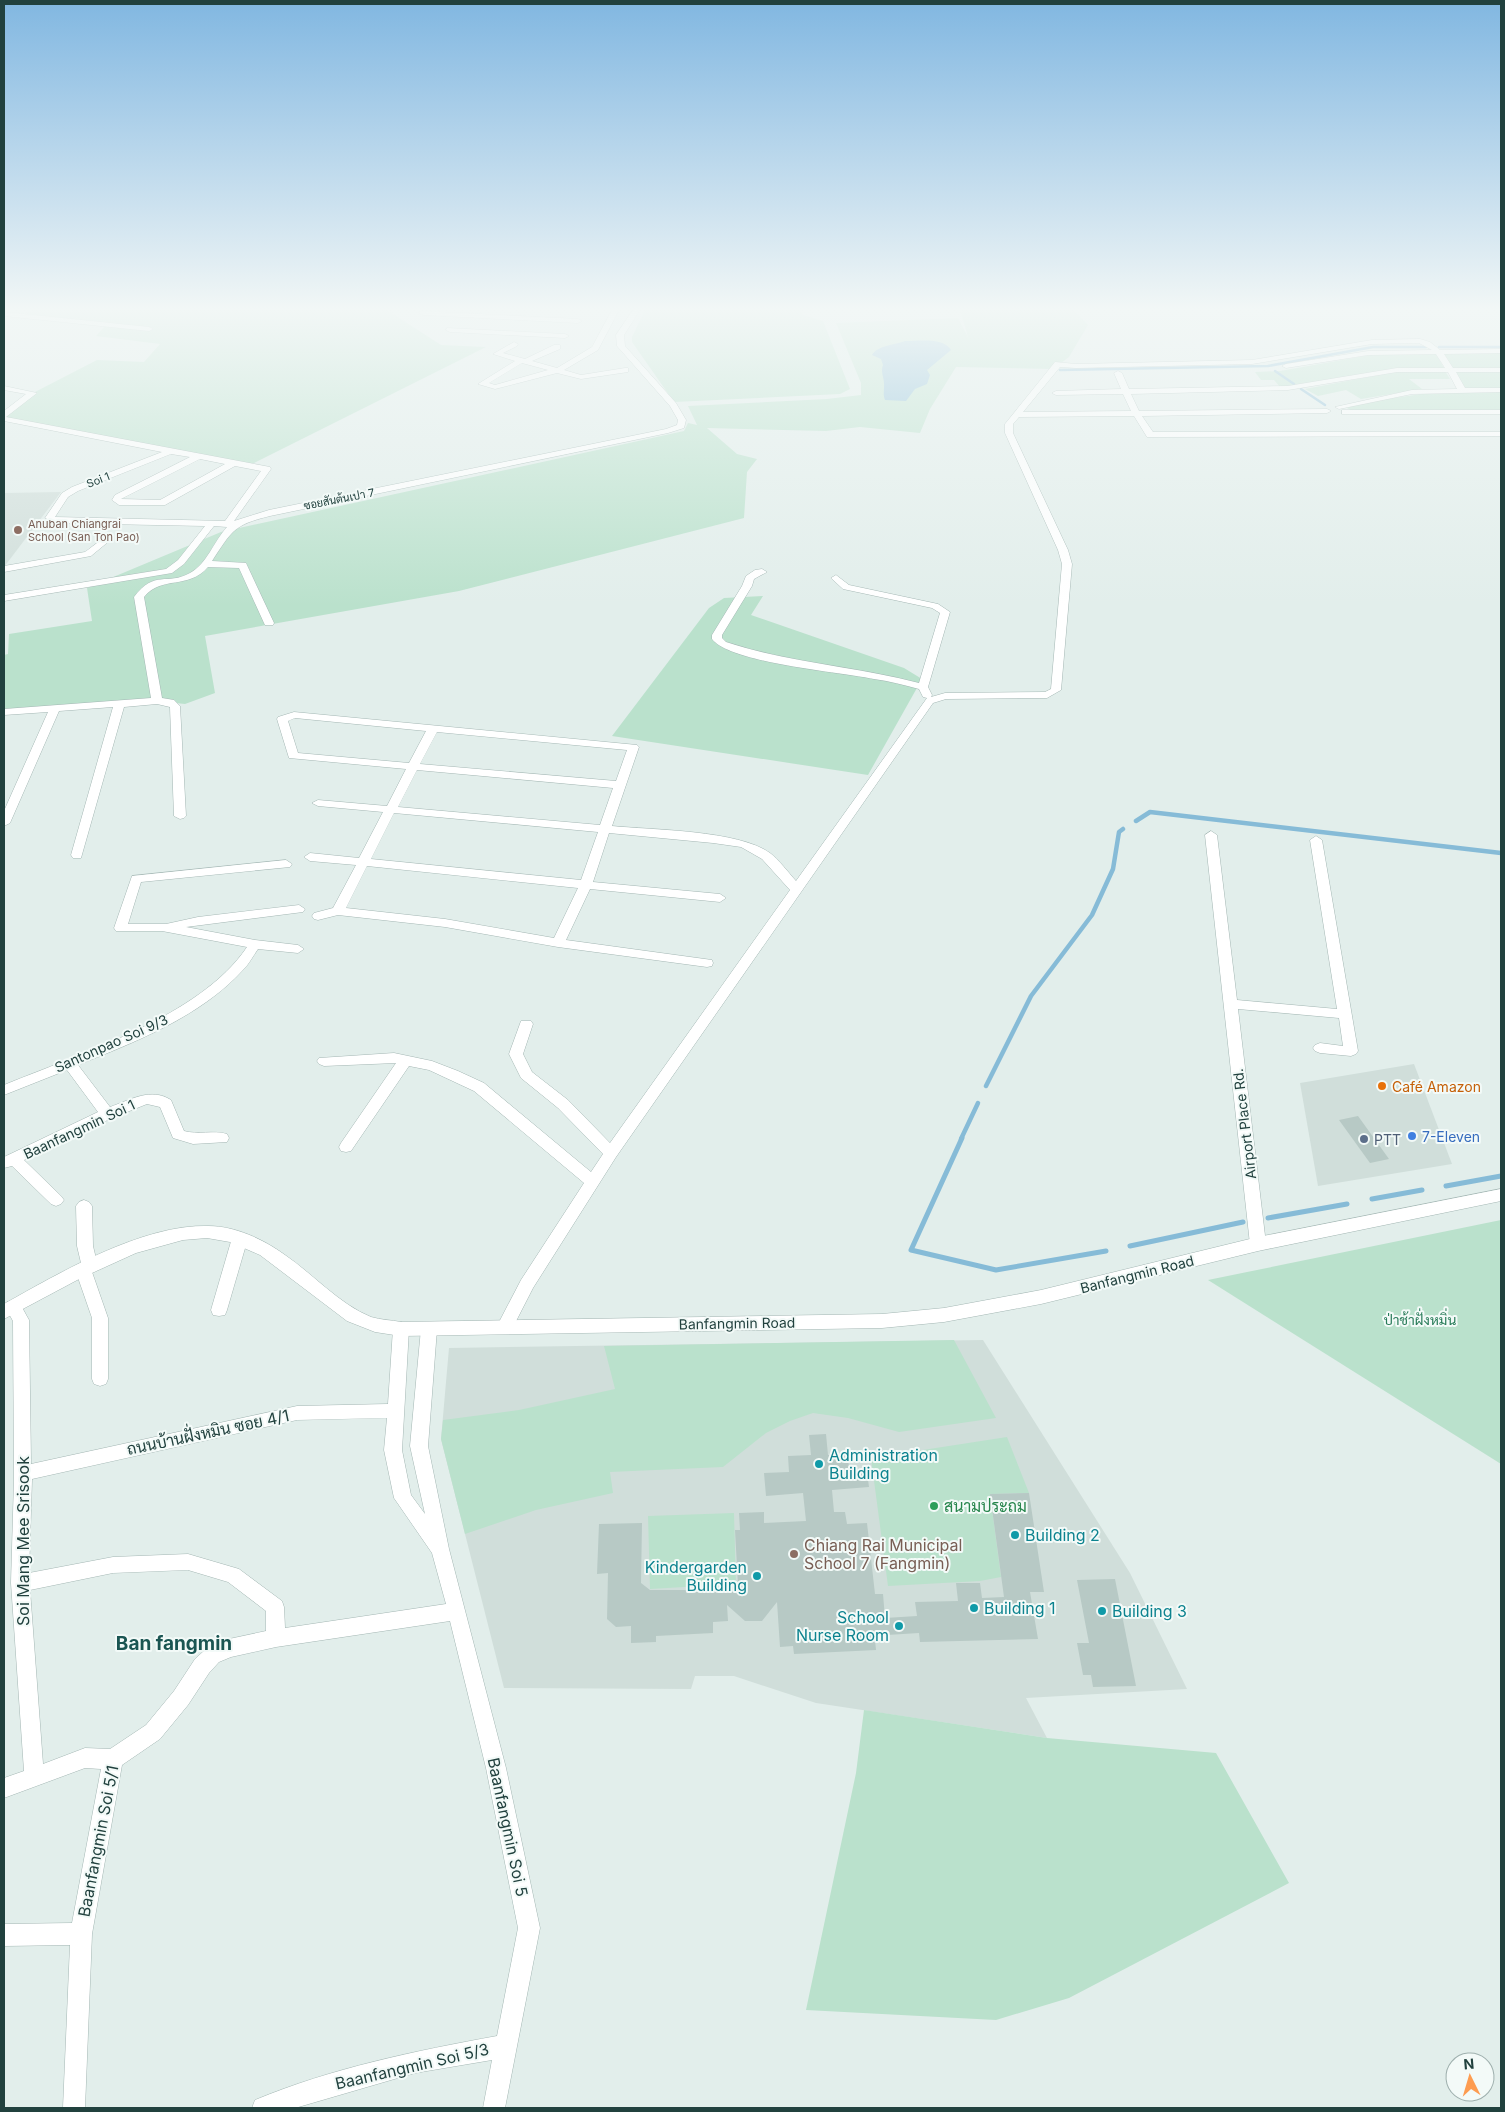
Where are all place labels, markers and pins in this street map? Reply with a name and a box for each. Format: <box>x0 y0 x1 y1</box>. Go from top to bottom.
place label: Anuban Chiangrai School (San Ton Pao) <box>28 517 140 544</box>
marker: Anuban Chiangrai School (San Ton Pao) <box>12 524 24 536</box>
place label: Café Amazon <box>1392 1078 1481 1095</box>
marker: Café Amazon <box>1376 1080 1388 1092</box>
place label: 7-Eleven <box>1422 1128 1480 1145</box>
marker: 7-Eleven <box>1406 1130 1418 1142</box>
place label: PTT <box>1374 1131 1401 1148</box>
marker: PTT <box>1358 1133 1370 1145</box>
place label: Administration Building <box>829 1445 938 1483</box>
marker: Administration Building <box>813 1458 825 1470</box>
place label: สนามประถม <box>944 1496 1027 1516</box>
marker: สนามประถม <box>928 1500 940 1512</box>
place label: Building 2 <box>1025 1525 1100 1545</box>
marker: Building 2 <box>1009 1529 1021 1541</box>
place label: Chiang Rai Municipal School 7 (Fangmin) <box>804 1535 962 1573</box>
marker: Chiang Rai Municipal School 7 (Fangmin) <box>788 1548 800 1560</box>
place label: Kindergarden Building <box>645 1557 747 1595</box>
marker: Kindergarden Building <box>751 1570 763 1582</box>
place label: Building 1 <box>984 1598 1056 1618</box>
place label: Building 3 <box>1112 1601 1187 1621</box>
marker: Building 1 <box>968 1602 980 1614</box>
marker: Building 3 <box>1096 1605 1108 1617</box>
place label: School Nurse Room <box>796 1607 889 1645</box>
marker: School Nurse Room <box>893 1620 905 1632</box>

